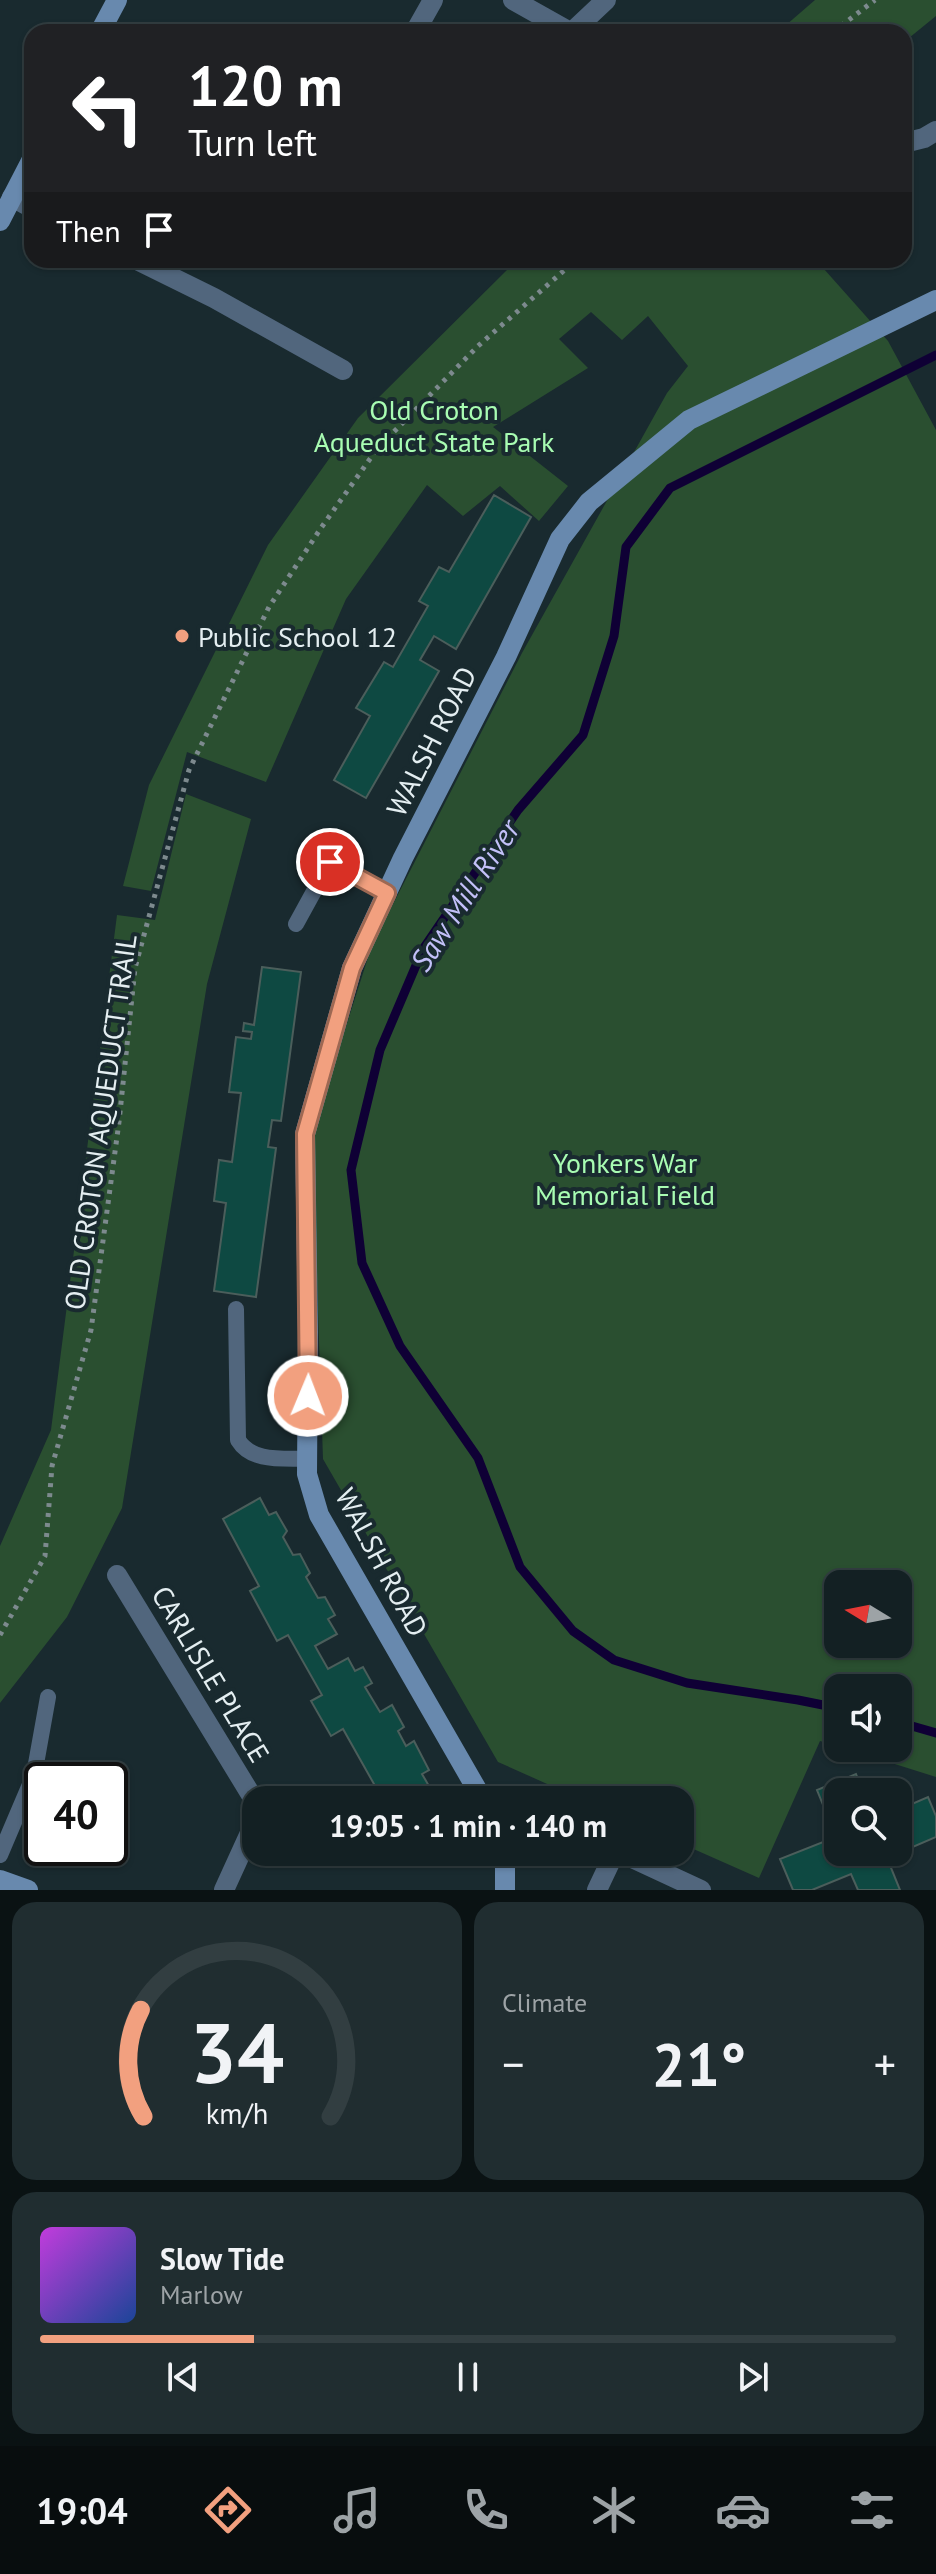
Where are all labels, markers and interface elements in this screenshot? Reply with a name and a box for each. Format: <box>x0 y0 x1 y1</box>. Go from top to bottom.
text: 120 m <box>188 49 343 121</box>
icon: left <box>56 56 160 160</box>
text: Turn left <box>188 119 317 166</box>
icon: arrive <box>137 208 181 252</box>
text: Then <box>56 211 121 250</box>
park label: Old Croton Aqueduct State Park <box>314 391 555 460</box>
place label: Public School 12 <box>198 618 397 655</box>
marker: Public School 12 <box>173 627 191 645</box>
street label: WALSH ROAD <box>378 660 484 822</box>
water label: Saw Mill River <box>400 810 529 978</box>
pin <box>296 828 364 896</box>
icon: arrive <box>308 840 352 884</box>
street label: OLD CROTON AQUEDUCT TRAIL <box>55 932 145 1312</box>
park label: Yonkers War Memorial Field <box>535 1144 715 1213</box>
position arrow <box>266 1354 350 1438</box>
street label: WALSH ROAD <box>327 1481 437 1643</box>
north arrow <box>824 1570 912 1658</box>
map controls <box>824 1570 912 1866</box>
street label: CARLISLE PLACE <box>144 1579 278 1769</box>
button: sound <box>824 1674 912 1762</box>
speed limit sign: 40 <box>24 1762 128 1866</box>
button: search <box>824 1778 912 1866</box>
text: 19:05 · 1 min · 140 m <box>329 1806 607 1845</box>
text: Climate <box>502 1986 587 2019</box>
text: 34 <box>190 1998 284 2106</box>
text: 21° <box>652 2025 746 2103</box>
text: − <box>502 2035 524 2092</box>
text: + <box>874 2035 896 2092</box>
text: km/h <box>206 2095 268 2132</box>
text: Slow Tide <box>160 2239 285 2278</box>
text: Marlow <box>160 2278 243 2311</box>
icon: previous <box>161 2355 205 2399</box>
icon: pause <box>446 2355 490 2399</box>
icon: next <box>731 2355 775 2399</box>
icon: directions <box>200 2482 256 2538</box>
icon: music <box>329 2482 385 2538</box>
icon: phone <box>458 2482 514 2538</box>
icon: climate <box>586 2482 642 2538</box>
icon: car <box>715 2482 771 2538</box>
icon: filters <box>844 2482 900 2538</box>
text: 19:04 <box>36 2487 128 2534</box>

